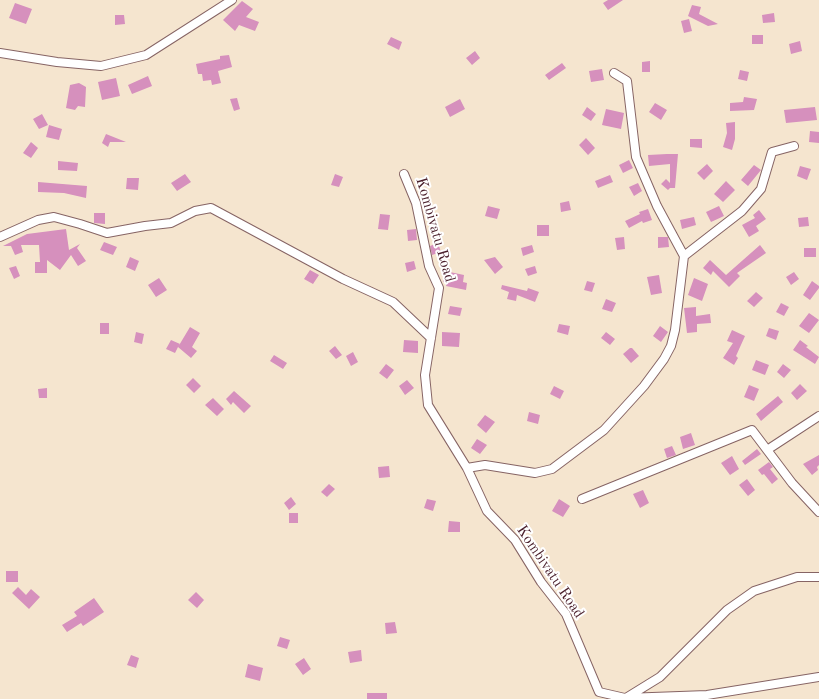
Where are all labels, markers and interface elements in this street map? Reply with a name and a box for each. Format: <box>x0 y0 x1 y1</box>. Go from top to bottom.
street label: Kombivatu Road <box>411 176 459 284</box>
street label: Kombivatu Road <box>512 522 588 622</box>

